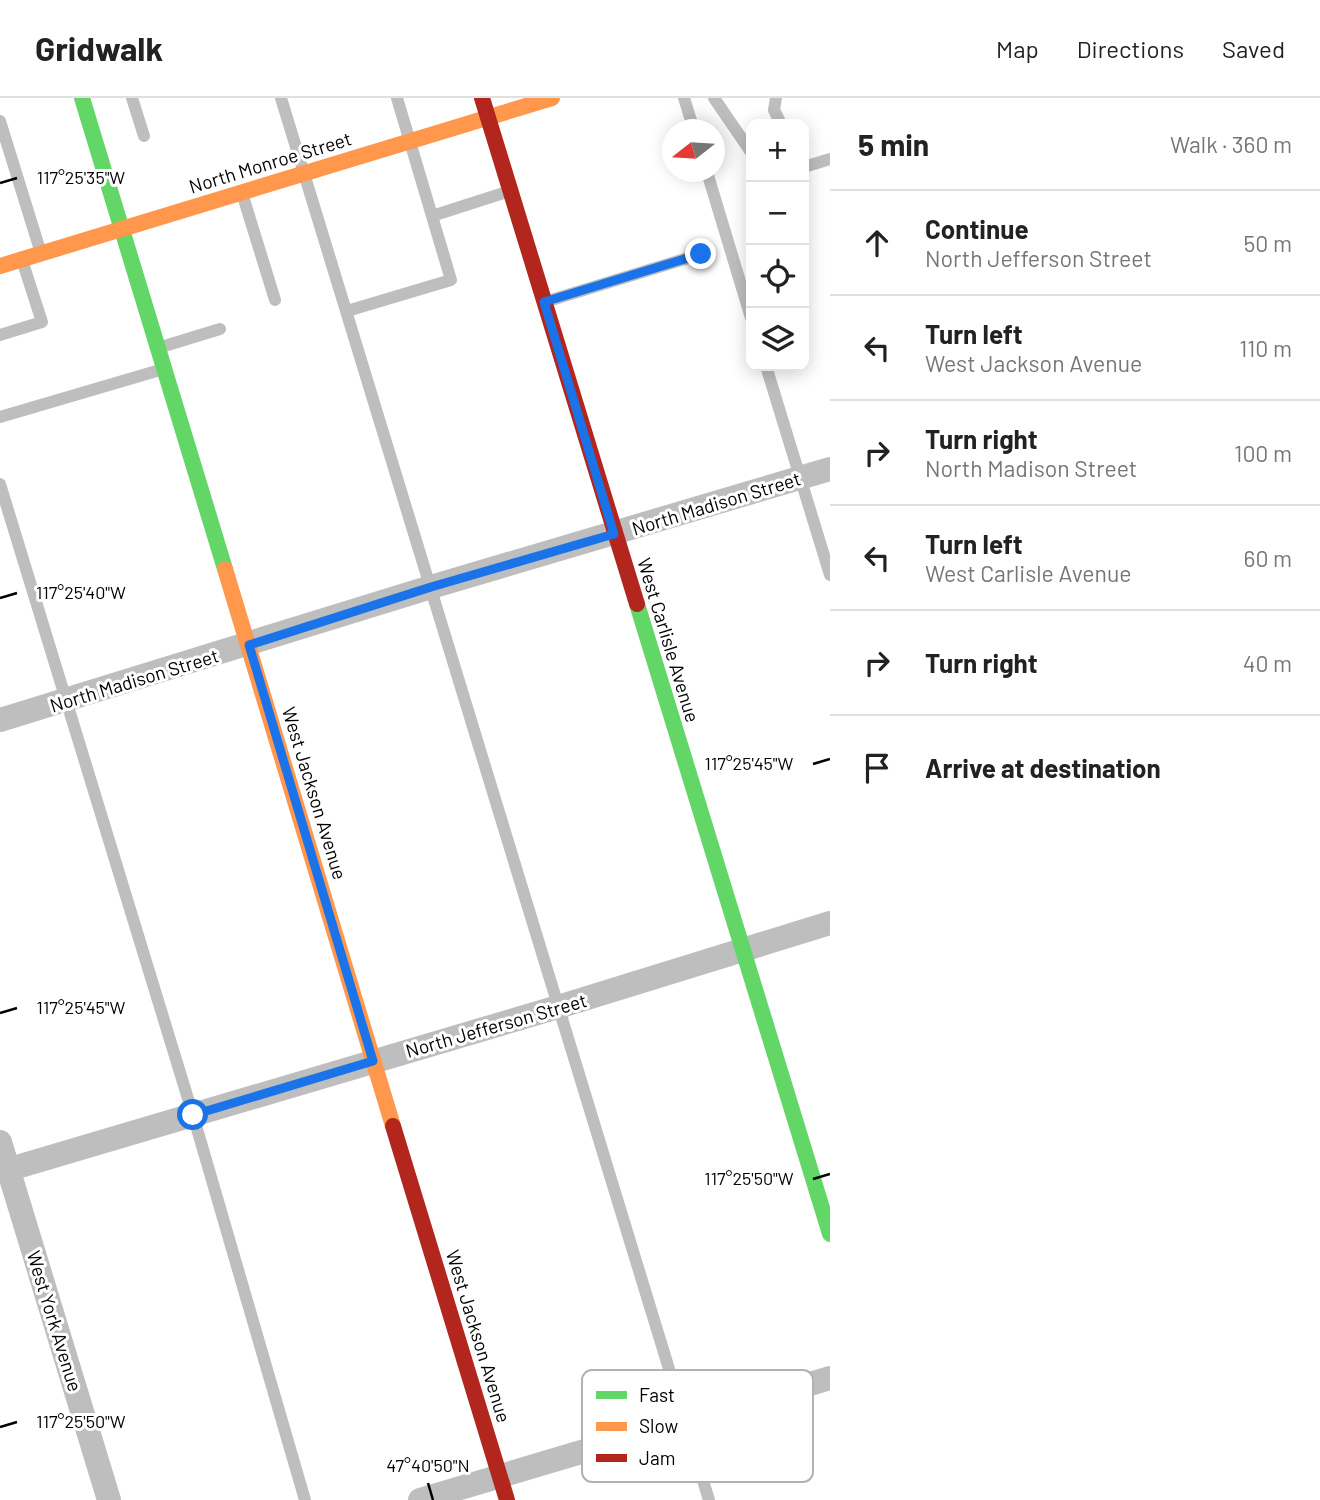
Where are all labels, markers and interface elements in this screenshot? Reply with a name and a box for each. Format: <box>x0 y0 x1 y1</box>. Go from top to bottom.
text: Gridwalk <box>35 28 163 68</box>
text: Map <box>996 34 1039 63</box>
text: Directions <box>1077 34 1184 63</box>
text: Saved <box>1222 34 1285 63</box>
north arrow <box>662 119 725 182</box>
map controls <box>746 119 809 371</box>
button: + <box>746 119 809 182</box>
street label: North Monroe Street <box>186 126 354 198</box>
text: 5 min <box>858 126 929 162</box>
text: Walk · 360 m <box>1170 130 1292 158</box>
text: 117°25'35"W <box>37 166 125 188</box>
button: − <box>746 182 809 245</box>
text: Continue <box>925 213 1029 244</box>
icon: ahead <box>858 224 896 262</box>
text: 50 m <box>1244 229 1292 257</box>
route end <box>685 238 716 269</box>
text: North Jefferson Street <box>925 244 1152 272</box>
button: locate <box>746 245 809 308</box>
button: layers <box>746 308 809 371</box>
text: Turn left <box>925 318 1023 349</box>
icon: left <box>858 329 896 367</box>
text: 110 m <box>1239 334 1292 362</box>
text: West Jackson Avenue <box>925 349 1142 377</box>
text: Turn right <box>925 423 1038 454</box>
icon: right <box>858 434 896 472</box>
text: 100 m <box>1234 439 1292 467</box>
text: North Madison Street <box>925 454 1137 482</box>
street label: North Madison Street <box>629 466 803 540</box>
text: Turn left <box>925 528 1023 559</box>
icon: left <box>858 539 896 577</box>
text: 60 m <box>1244 544 1292 572</box>
street label: West Carlisle Avenue <box>633 555 705 725</box>
text: West Carlisle Avenue <box>925 559 1132 587</box>
text: 117°25'40"W <box>36 581 126 603</box>
street label: North Madison Street <box>47 643 221 717</box>
icon: right <box>858 644 896 682</box>
text: Turn right <box>925 647 1038 678</box>
text: 40 m <box>1243 649 1292 677</box>
street label: West Jackson Avenue <box>278 704 352 882</box>
icon: arrive <box>858 749 896 787</box>
text: 117°25'45"W <box>705 752 794 774</box>
text: Arrive at destination <box>925 752 1161 783</box>
street label: North Jefferson Street <box>403 988 589 1062</box>
text: 117°25'45"W <box>37 996 126 1018</box>
route start <box>177 1099 208 1130</box>
text: 117°25'50"W <box>704 1167 794 1189</box>
street label: West Jackson Avenue <box>442 1247 516 1425</box>
street label: West York Avenue <box>23 1248 87 1394</box>
legend <box>582 1370 813 1482</box>
text: Fast <box>639 1383 675 1406</box>
text: 117°25'50"W <box>36 1410 126 1432</box>
text: Slow <box>639 1414 678 1437</box>
text: Jam <box>639 1446 675 1469</box>
text: 47°40'50"N <box>386 1454 470 1476</box>

